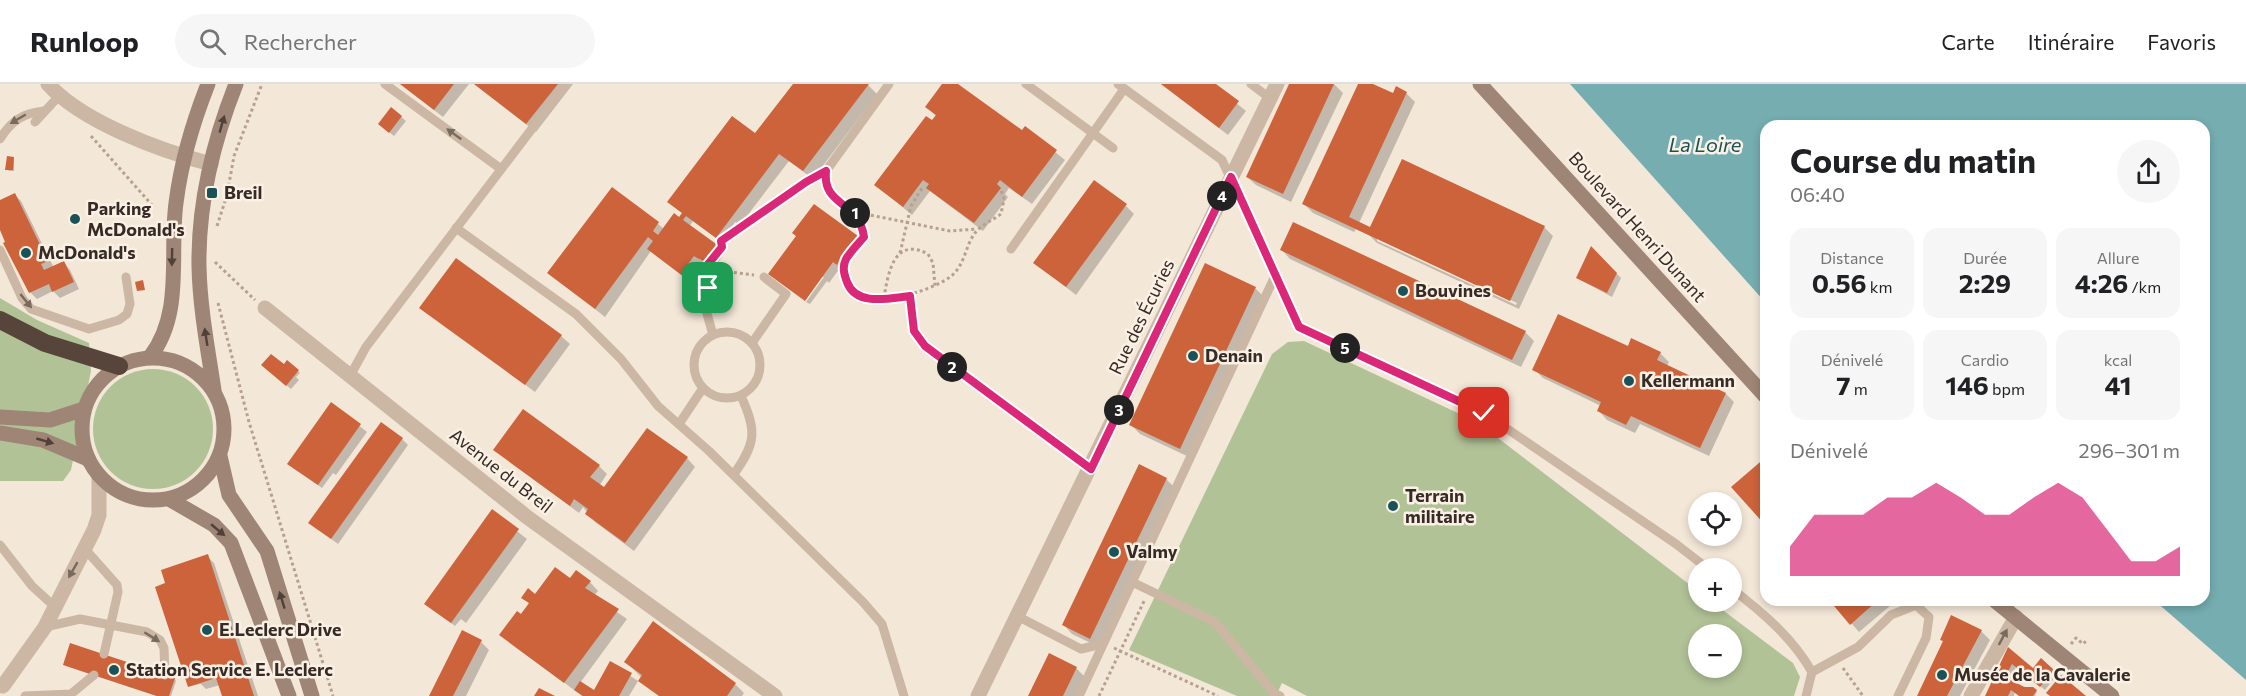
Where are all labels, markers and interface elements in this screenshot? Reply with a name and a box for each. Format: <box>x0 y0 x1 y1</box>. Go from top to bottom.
search box <box>175 14 595 68</box>
text: Runloop <box>30 24 139 58</box>
icon: search <box>196 25 229 58</box>
text: Rechercher <box>244 28 357 55</box>
text: Carte <box>1941 29 1995 54</box>
text: Itinéraire <box>2028 29 2114 54</box>
text: Favoris <box>2147 29 2216 54</box>
one-way arrow <box>9 114 26 124</box>
one-way arrow <box>218 115 227 133</box>
one-way arrow <box>447 129 462 141</box>
water label: La Loire <box>1669 132 1742 156</box>
text: Course du matin <box>1790 139 2036 180</box>
button: share <box>2117 140 2180 203</box>
street label: Boulevard Henri Dunant <box>1564 147 1711 306</box>
place label: Breil <box>224 181 263 203</box>
pin: 4 <box>1207 181 1237 211</box>
text: 06:40 <box>1790 182 1845 206</box>
marker: Breil <box>205 186 219 200</box>
text: 4 <box>1217 186 1227 205</box>
place label: Parking McDonald's <box>87 197 185 240</box>
pin: 1 <box>840 198 870 228</box>
text: 1 <box>851 203 859 222</box>
marker: Parking McDonald's <box>68 212 82 226</box>
place label: McDonald's <box>38 241 136 263</box>
marker: McDonald's <box>19 246 33 260</box>
one-way arrow <box>167 247 177 266</box>
text: Distance <box>1820 248 1884 267</box>
text: Durée <box>1963 248 2007 267</box>
text: Allure <box>2097 248 2139 267</box>
street label: Rue des Écuries <box>1104 255 1179 378</box>
pin <box>682 262 733 313</box>
text: 0.56 <box>1812 267 1867 298</box>
text: 2:29 <box>1959 267 2011 298</box>
text: 4:26 <box>2075 267 2128 298</box>
icon: arrive <box>691 271 724 304</box>
text: km <box>1867 277 1892 296</box>
text: /km <box>2128 277 2161 296</box>
place label: Bouvines <box>1415 279 1491 301</box>
marker: Bouvines <box>1396 284 1410 298</box>
one-way arrow <box>20 293 33 309</box>
one-way arrow <box>202 328 211 347</box>
pin: 5 <box>1330 333 1360 363</box>
text: 5 <box>1340 338 1350 357</box>
place label: Denain <box>1205 344 1263 366</box>
marker: Denain <box>1186 349 1200 363</box>
text: Dénivelé <box>1821 350 1883 369</box>
text: Cardio <box>1961 350 2009 369</box>
text: kcal <box>2104 350 2132 369</box>
pin: 2 <box>937 352 967 382</box>
text: 2 <box>947 357 957 376</box>
place label: Kellermann <box>1641 369 1735 391</box>
text: 7 <box>1836 369 1851 400</box>
text: 146 <box>1945 369 1989 400</box>
text: 41 <box>2105 369 2131 400</box>
marker: Kellermann <box>1622 374 1636 388</box>
text: m <box>1851 379 1868 398</box>
text: bpm <box>1989 379 2025 398</box>
pin <box>1458 387 1509 438</box>
pin: 3 <box>1104 395 1134 425</box>
icon: check <box>1467 396 1500 429</box>
text: 3 <box>1114 400 1124 419</box>
street label: Avenue du Breil <box>446 423 557 517</box>
one-way arrow <box>36 437 54 446</box>
text: Dénivelé <box>1790 438 1868 462</box>
text: 296–301 m <box>2079 438 2180 462</box>
place label: Terrain militaire <box>1405 484 1474 527</box>
map controls <box>1688 492 1742 678</box>
button: locate <box>1688 492 1742 546</box>
marker: Terrain militaire <box>1386 499 1400 513</box>
one-way arrow <box>210 523 226 536</box>
place label: Valmy <box>1126 540 1178 562</box>
marker: Valmy <box>1107 545 1121 559</box>
button: + <box>1688 558 1742 612</box>
one-way arrow <box>67 562 78 578</box>
one-way arrow <box>277 591 287 609</box>
place label: E.Leclerc Drive <box>219 618 341 640</box>
marker: E.Leclerc Drive <box>200 623 214 637</box>
button: − <box>1688 624 1742 678</box>
one-way arrow <box>1998 629 2008 646</box>
one-way arrow <box>144 631 161 642</box>
place label: Station Service E. Leclerc <box>126 658 333 680</box>
marker: Station Service E. Leclerc <box>107 663 121 677</box>
place label: Musée de la Cavalerie <box>1954 663 2131 685</box>
marker: Musée de la Cavalerie <box>1935 668 1949 682</box>

